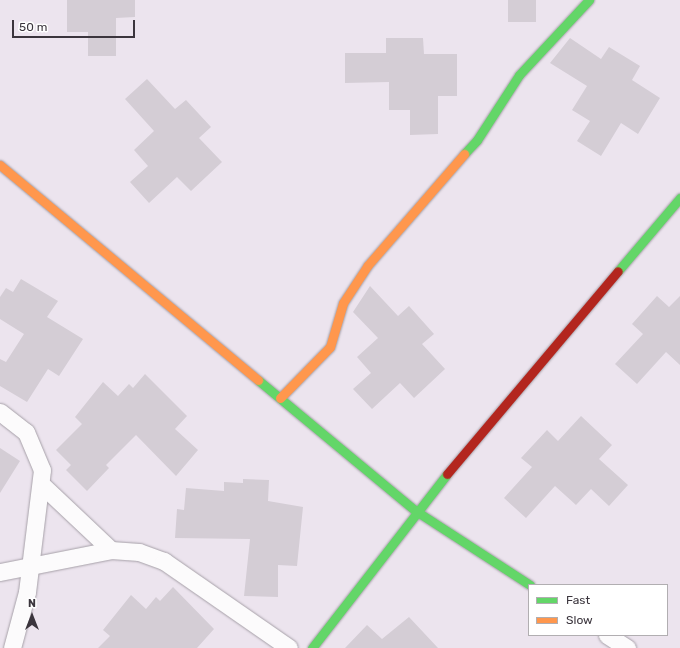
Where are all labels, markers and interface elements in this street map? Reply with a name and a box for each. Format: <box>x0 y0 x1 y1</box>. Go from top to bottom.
scale bar <box>14 12 137 38</box>
text: 50 m <box>19 20 47 34</box>
legend <box>528 584 668 636</box>
text: Fast <box>566 593 590 607</box>
north arrow <box>12 596 52 636</box>
text: N <box>28 597 36 610</box>
text: Slow <box>566 613 593 627</box>

